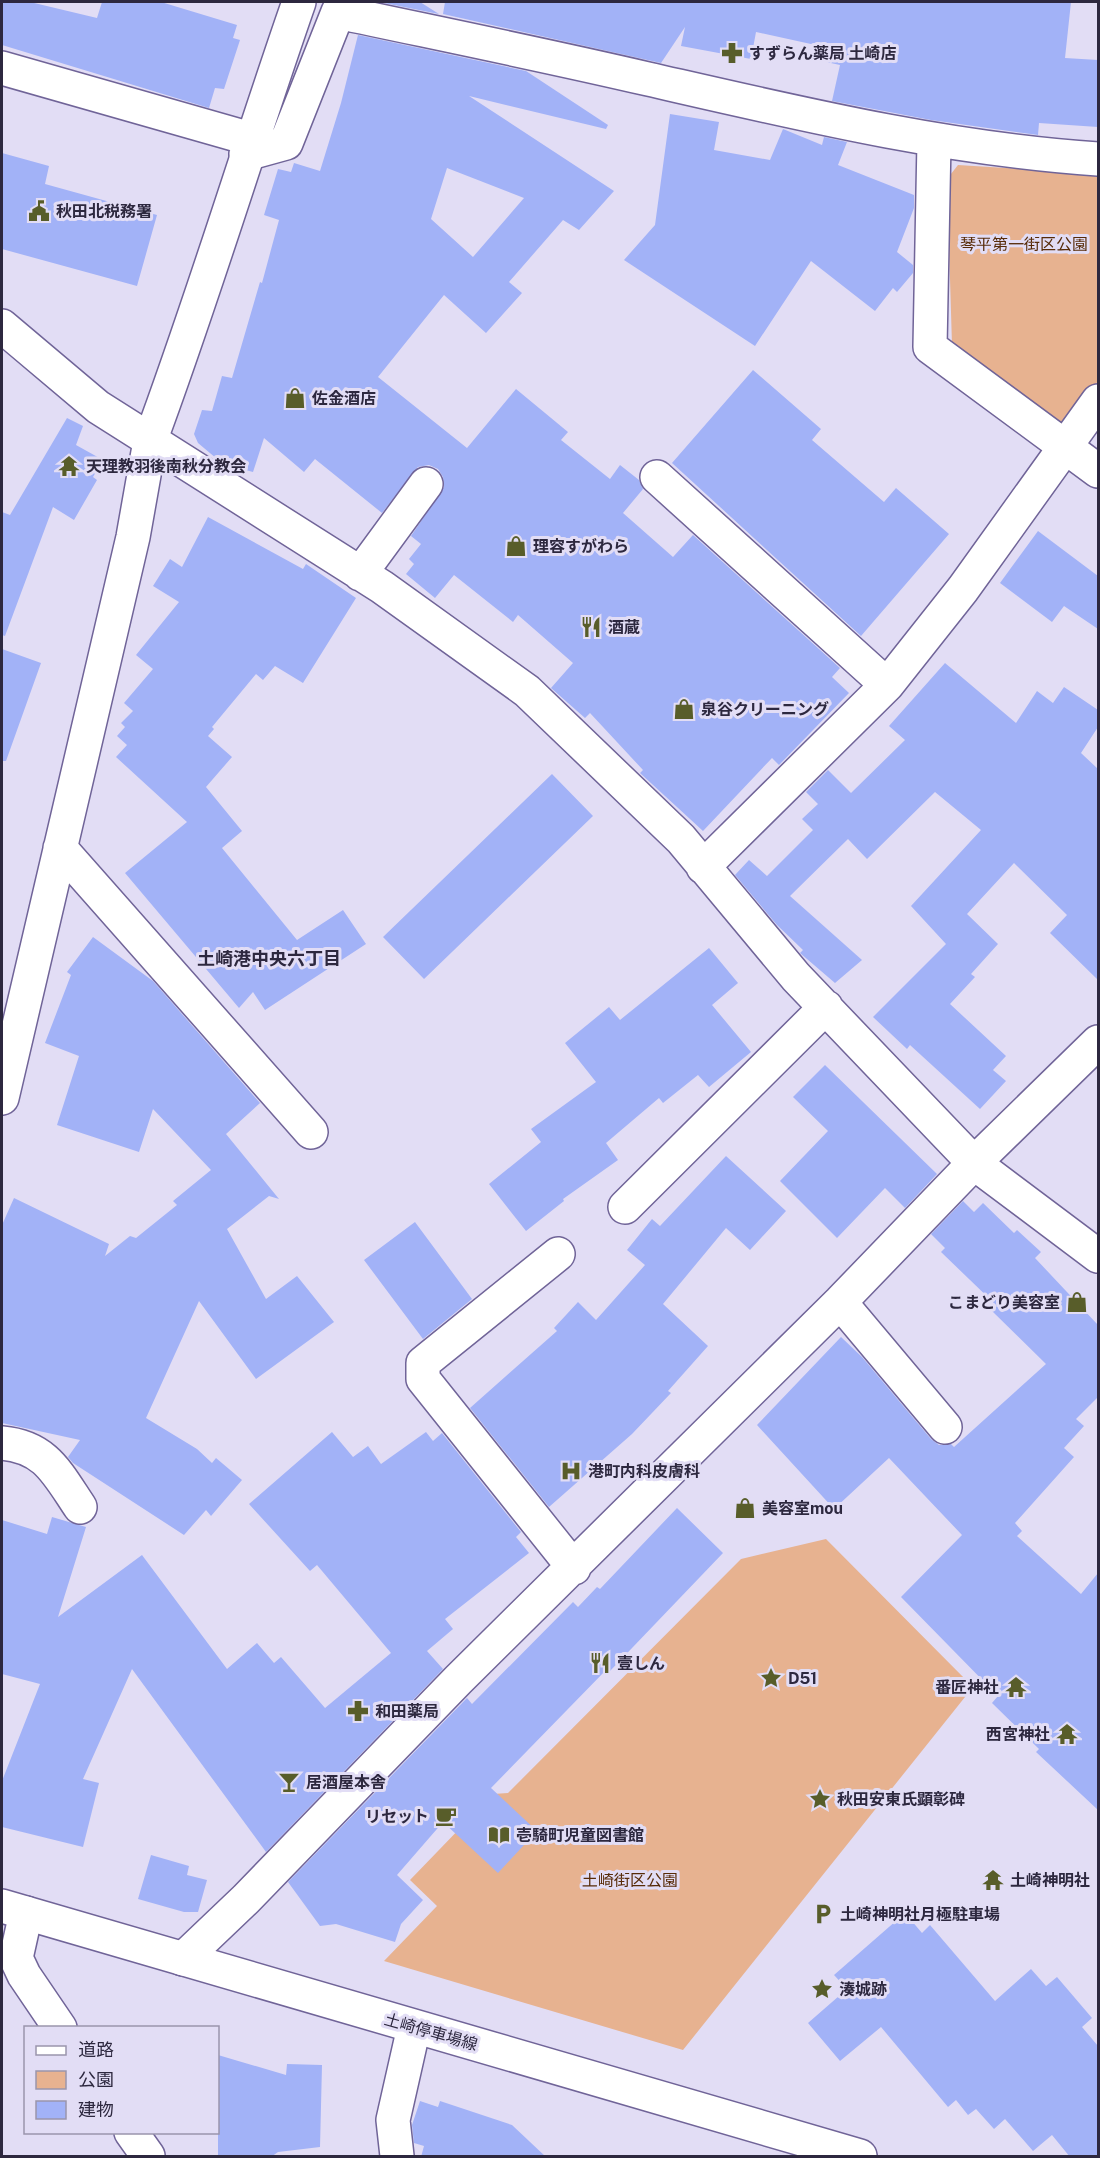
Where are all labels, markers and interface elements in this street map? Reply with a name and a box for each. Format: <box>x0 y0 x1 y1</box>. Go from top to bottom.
pharmacy icon: すずらん薬局 土崎店 <box>720 41 744 65</box>
place label: すずらん薬局 土崎店 <box>749 44 897 63</box>
public building icon: 秋田北税務署 <box>27 199 51 223</box>
place label: 秋田北税務署 <box>56 202 152 221</box>
park label: 琴平第一街区公園 <box>960 235 1088 254</box>
shop icon: 佐金酒店 <box>283 386 307 410</box>
place label: 佐金酒店 <box>311 389 376 408</box>
temple icon: 天理教羽後南秋分教会 <box>57 454 81 478</box>
place label: 天理教羽後南秋分教会 <box>86 457 246 476</box>
shop icon: 理容すがわら <box>504 534 528 558</box>
place label: 理容すがわら <box>533 537 629 556</box>
restaurant icon: 酒蔵 <box>579 615 603 639</box>
place label: 酒蔵 <box>608 618 640 637</box>
shop icon: 泉谷クリーニング <box>672 697 696 721</box>
place label: 泉谷クリーニング <box>701 700 829 719</box>
district label: 土崎港中央六丁目 <box>197 948 341 969</box>
shop icon: こまどり美容室 <box>1065 1290 1089 1314</box>
place label: こまどり美容室 <box>948 1293 1060 1312</box>
hospital icon: 港町内科皮膚科 <box>559 1459 583 1483</box>
place label: 港町内科皮膚科 <box>588 1462 700 1481</box>
shop icon: 美容室mou <box>733 1496 757 1520</box>
place label: 美容室mou <box>762 1499 843 1518</box>
restaurant icon: 壹しん <box>588 1651 612 1675</box>
place label: 壹しん <box>617 1654 665 1673</box>
place icon: D51 <box>759 1666 783 1690</box>
place label: D51 <box>788 1669 817 1688</box>
temple icon: 番匠神社 <box>1004 1675 1028 1699</box>
place label: 番匠神社 <box>935 1678 999 1697</box>
pharmacy icon: 和田薬局 <box>346 1699 370 1723</box>
place label: 和田薬局 <box>375 1702 439 1721</box>
temple icon: 西宮神社 <box>1055 1722 1079 1746</box>
place label: 西宮神社 <box>986 1725 1050 1744</box>
bar icon: 居酒屋本舎 <box>277 1770 301 1794</box>
place label: 居酒屋本舎 <box>306 1773 386 1792</box>
place icon: 秋田安東氏顕彰碑 <box>808 1787 832 1811</box>
place label: 秋田安東氏顕彰碑 <box>837 1790 965 1809</box>
cafe icon: リセット <box>434 1804 458 1828</box>
place label: リセット <box>365 1807 429 1826</box>
library icon: 壱騎町児童図書館 <box>487 1823 511 1847</box>
place label: 壱騎町児童図書館 <box>516 1826 644 1845</box>
temple icon: 土崎神明社 <box>981 1868 1005 1892</box>
park label: 土崎街区公園 <box>582 1871 678 1890</box>
place label: 土崎神明社 <box>1010 1871 1090 1890</box>
parking icon: 土崎神明社月極駐車場 <box>811 1902 835 1926</box>
place label: 土崎神明社月極駐車場 <box>840 1905 1000 1924</box>
place icon: 湊城跡 <box>810 1977 834 2001</box>
place label: 湊城跡 <box>839 1980 887 1999</box>
street label: 土崎停車場線 <box>382 2010 480 2054</box>
legend <box>24 2026 219 2134</box>
text: 道路 <box>78 2039 114 2060</box>
text: 公園 <box>78 2069 114 2090</box>
text: 建物 <box>78 2099 114 2120</box>

